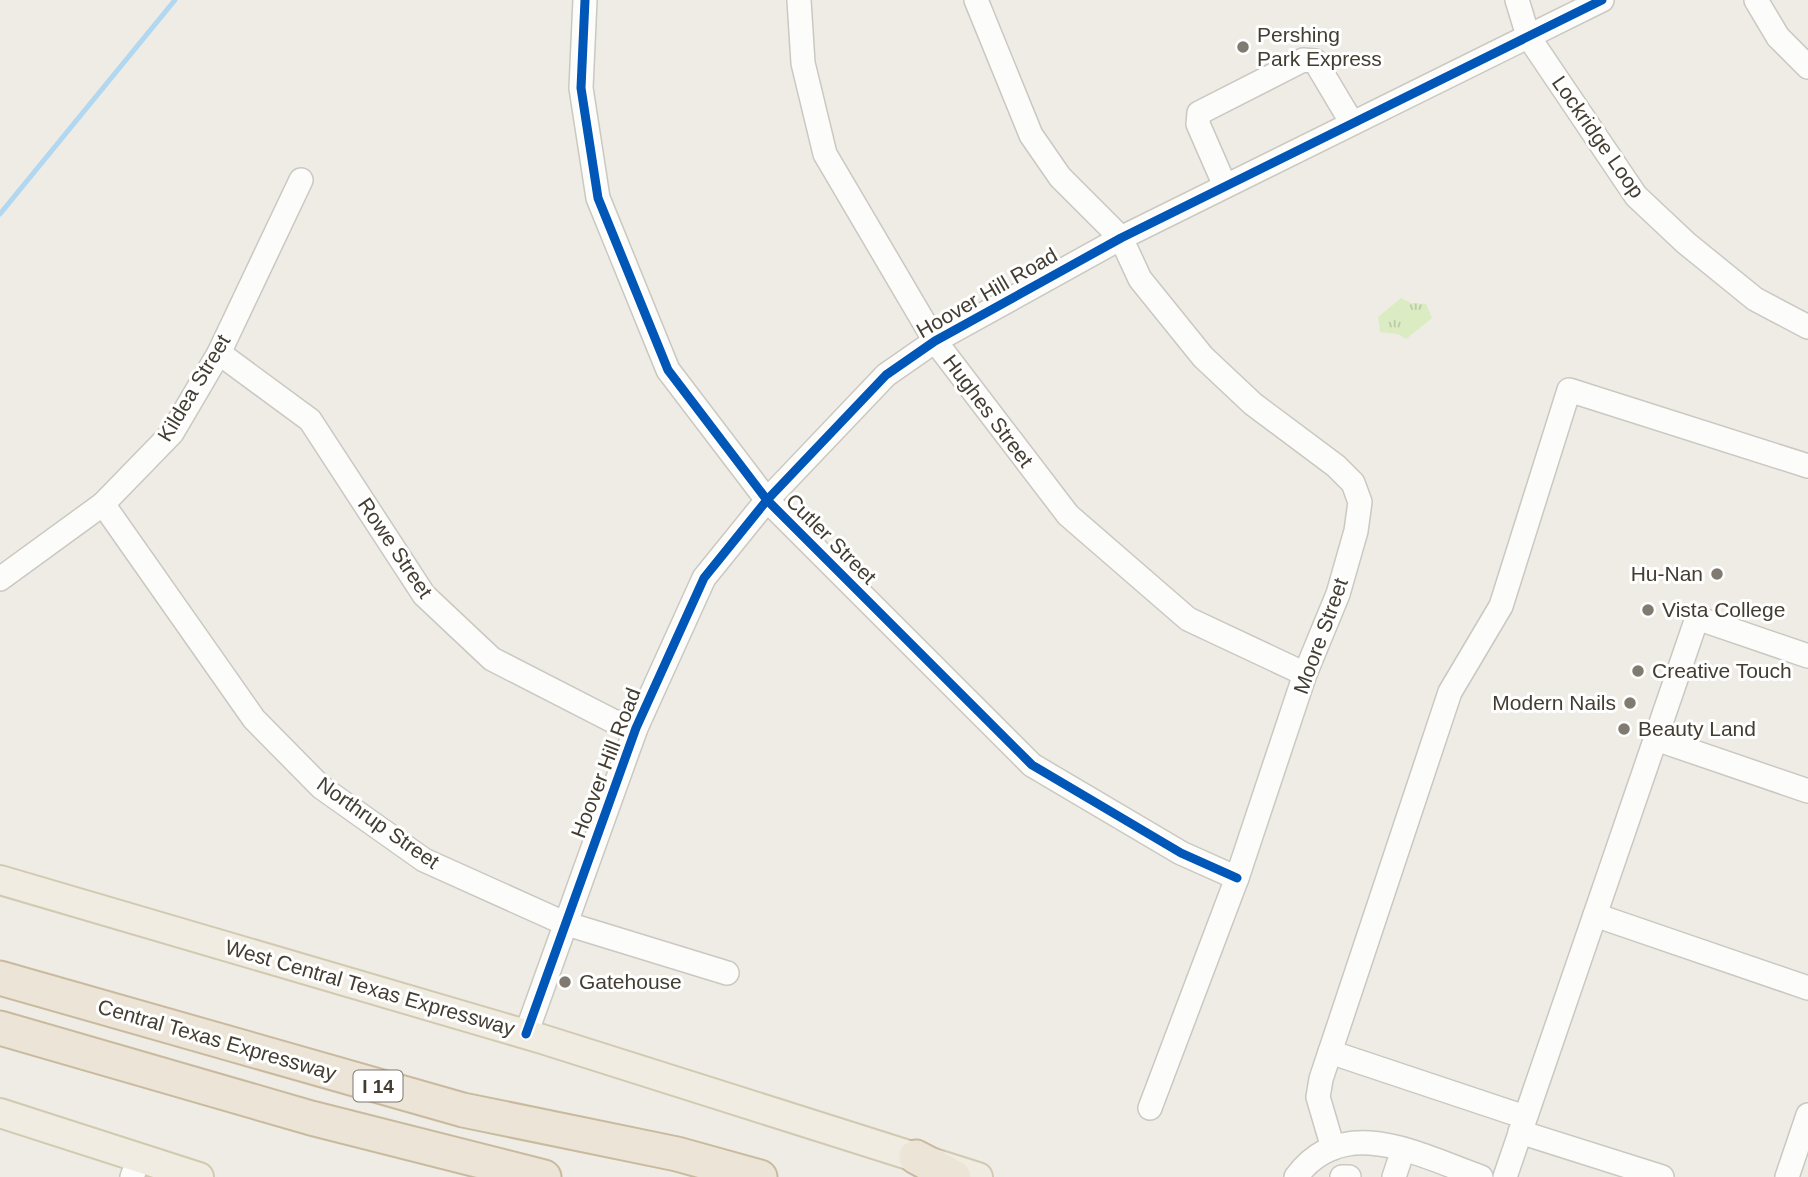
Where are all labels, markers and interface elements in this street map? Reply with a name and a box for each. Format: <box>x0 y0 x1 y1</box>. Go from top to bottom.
place label: Pershing Park Express <box>1257 23 1382 70</box>
marker: Pershing Park Express <box>1235 39 1251 55</box>
street label: Lockridge Loop <box>1548 71 1649 202</box>
street label: Hoover Hill Road <box>912 243 1061 342</box>
street label: Kildea Street <box>153 330 234 445</box>
street label: Hughes Street <box>939 350 1038 471</box>
street label: Cutler Street <box>782 489 881 589</box>
street label: Rowe Street <box>354 493 437 602</box>
place label: Hu-Nan <box>1631 562 1703 585</box>
marker: Hu-Nan <box>1709 566 1725 582</box>
street label: Moore Street <box>1289 575 1352 697</box>
place label: Vista College <box>1662 598 1785 621</box>
marker: Vista College <box>1640 602 1656 618</box>
place label: Creative Touch <box>1652 659 1792 682</box>
marker: Creative Touch <box>1630 663 1646 679</box>
street label: Hoover Hill Road <box>566 685 645 841</box>
place label: Modern Nails <box>1492 691 1616 714</box>
marker: Modern Nails <box>1622 695 1638 711</box>
place label: Beauty Land <box>1638 717 1756 740</box>
marker: Beauty Land <box>1616 721 1632 737</box>
street label: Northrup Street <box>313 772 444 873</box>
street label: West Central Texas Expressway <box>223 935 518 1040</box>
place label: Gatehouse <box>579 970 682 993</box>
marker: Gatehouse <box>557 974 573 990</box>
street label: Central Texas Expressway <box>95 994 340 1085</box>
road number: I 14 <box>354 1070 402 1102</box>

